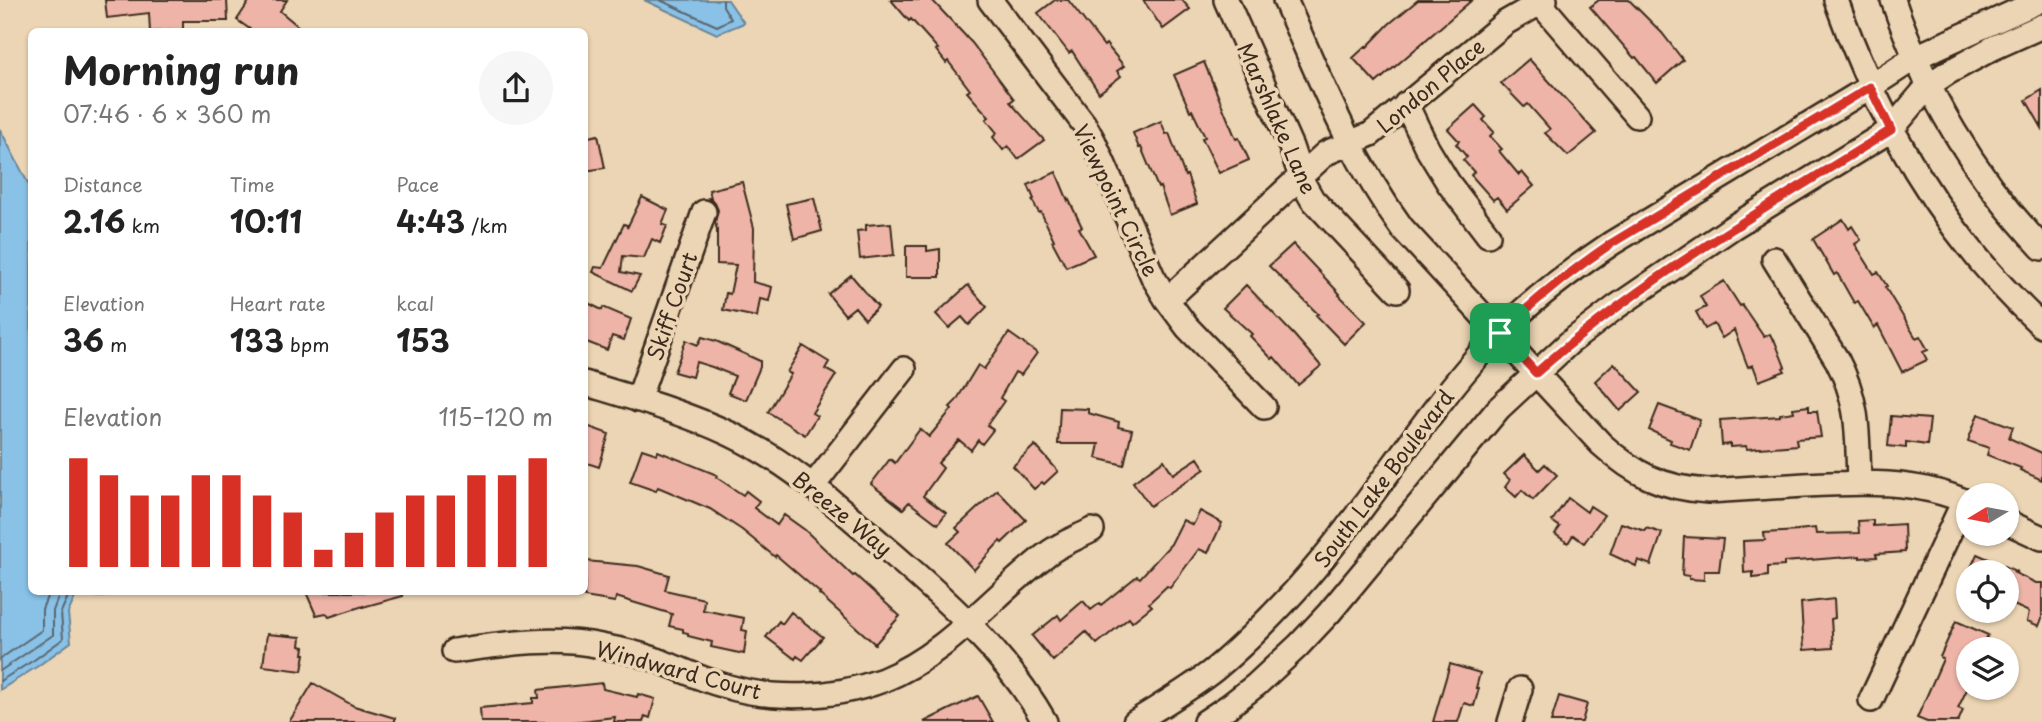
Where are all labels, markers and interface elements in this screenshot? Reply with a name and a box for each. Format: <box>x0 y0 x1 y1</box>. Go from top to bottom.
street label: London Place <box>1369 30 1491 140</box>
street label: Marshlake Lane <box>1230 37 1326 199</box>
text: Morning run <box>63 41 299 98</box>
button: share <box>479 51 553 125</box>
text: 07:46 · 6 × 360 m <box>63 96 272 131</box>
street label: Viewpoint Circle <box>1066 118 1168 282</box>
text: Distance <box>63 170 143 198</box>
text: Time <box>230 170 275 198</box>
text: Pace <box>396 170 439 198</box>
text: 2.16 <box>63 198 125 243</box>
text: 10:11 <box>230 198 302 243</box>
text: 4:43 <box>396 198 465 243</box>
text: km <box>125 211 160 239</box>
text: /km <box>465 211 508 239</box>
street label: Skiff Court <box>638 247 704 365</box>
text: Elevation <box>63 289 145 317</box>
text: Heart rate <box>230 289 326 317</box>
text: kcal <box>396 289 434 317</box>
pin <box>1470 303 1530 363</box>
icon: arrive <box>1481 314 1519 352</box>
text: 36 <box>63 317 104 362</box>
text: 133 <box>230 317 284 362</box>
text: 153 <box>396 317 450 362</box>
text: m <box>104 330 127 358</box>
text: bpm <box>284 330 330 358</box>
street label: South Lake Boulevard <box>1305 382 1461 574</box>
text: Elevation <box>63 399 162 434</box>
text: 115–120 m <box>439 399 553 434</box>
street label: Breeze Way <box>786 463 900 563</box>
north arrow <box>1956 483 2020 546</box>
map controls <box>1956 483 2019 700</box>
button: locate <box>1956 560 2019 623</box>
street label: Windward Court <box>593 632 765 706</box>
button: layers <box>1956 637 2019 700</box>

